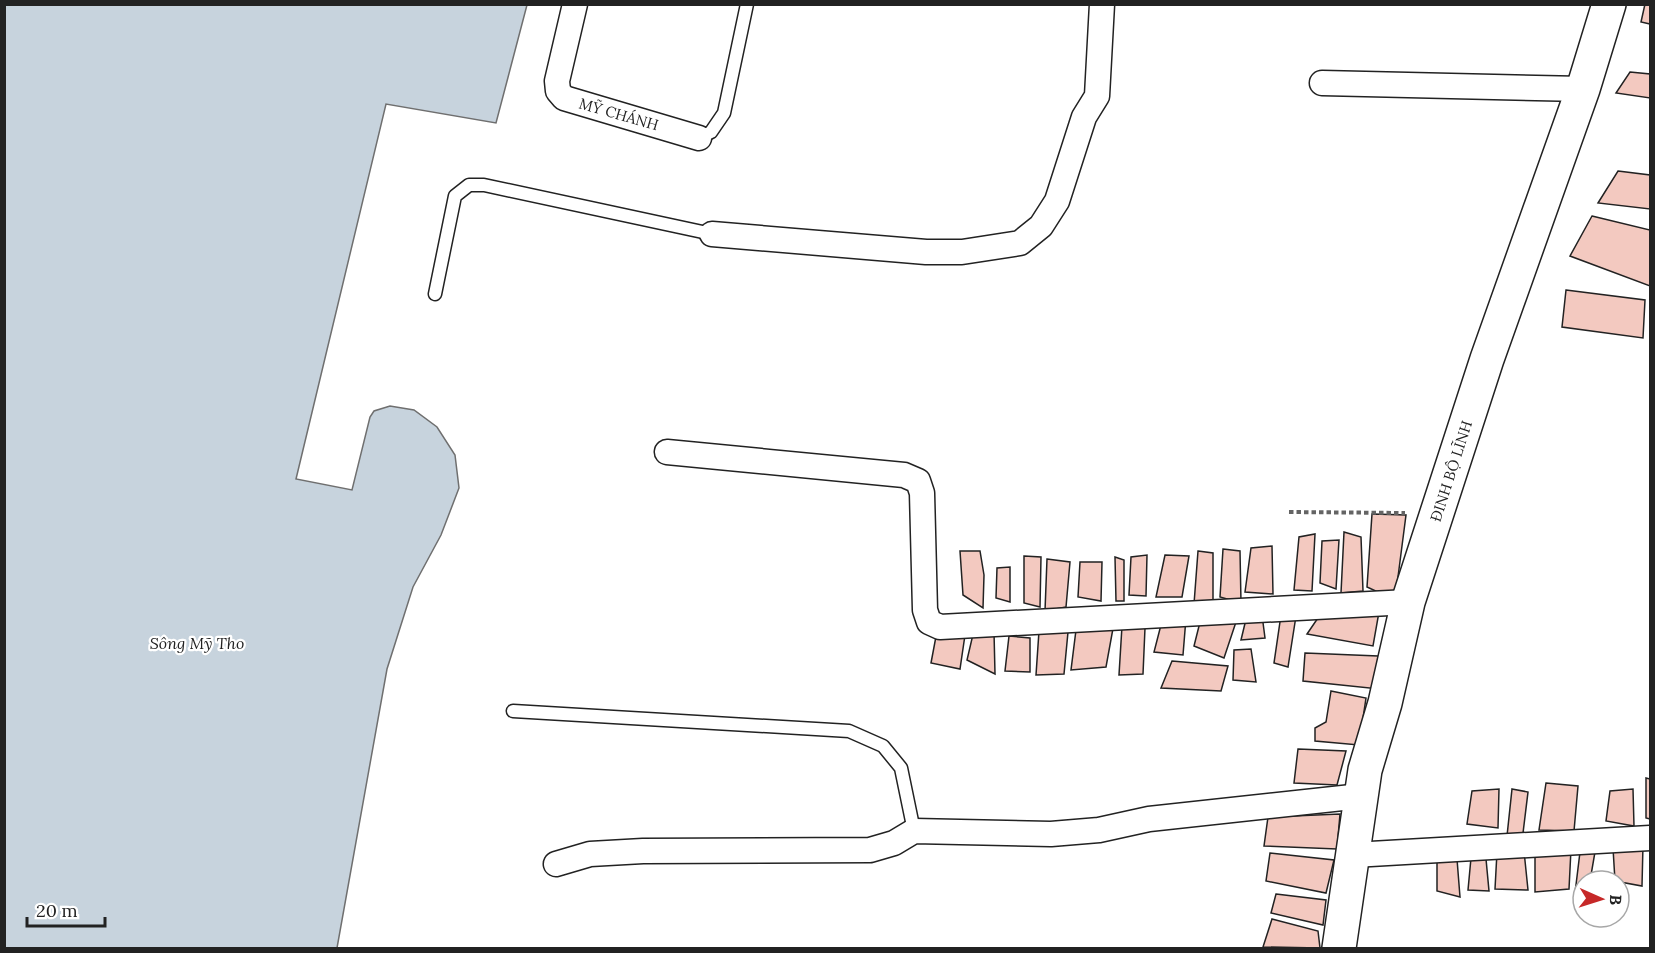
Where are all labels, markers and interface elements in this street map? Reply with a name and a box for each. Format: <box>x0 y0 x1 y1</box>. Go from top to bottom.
street label: MỸ CHÁNH <box>577 94 661 134</box>
street label: ĐINH BỘ LĨNH <box>1426 418 1476 524</box>
water label: Sông Mỹ Tho <box>150 633 244 653</box>
north arrow <box>1571 869 1631 929</box>
scale bar <box>27 890 105 928</box>
text: B <box>1606 894 1626 906</box>
text: 20 m <box>36 899 78 922</box>

